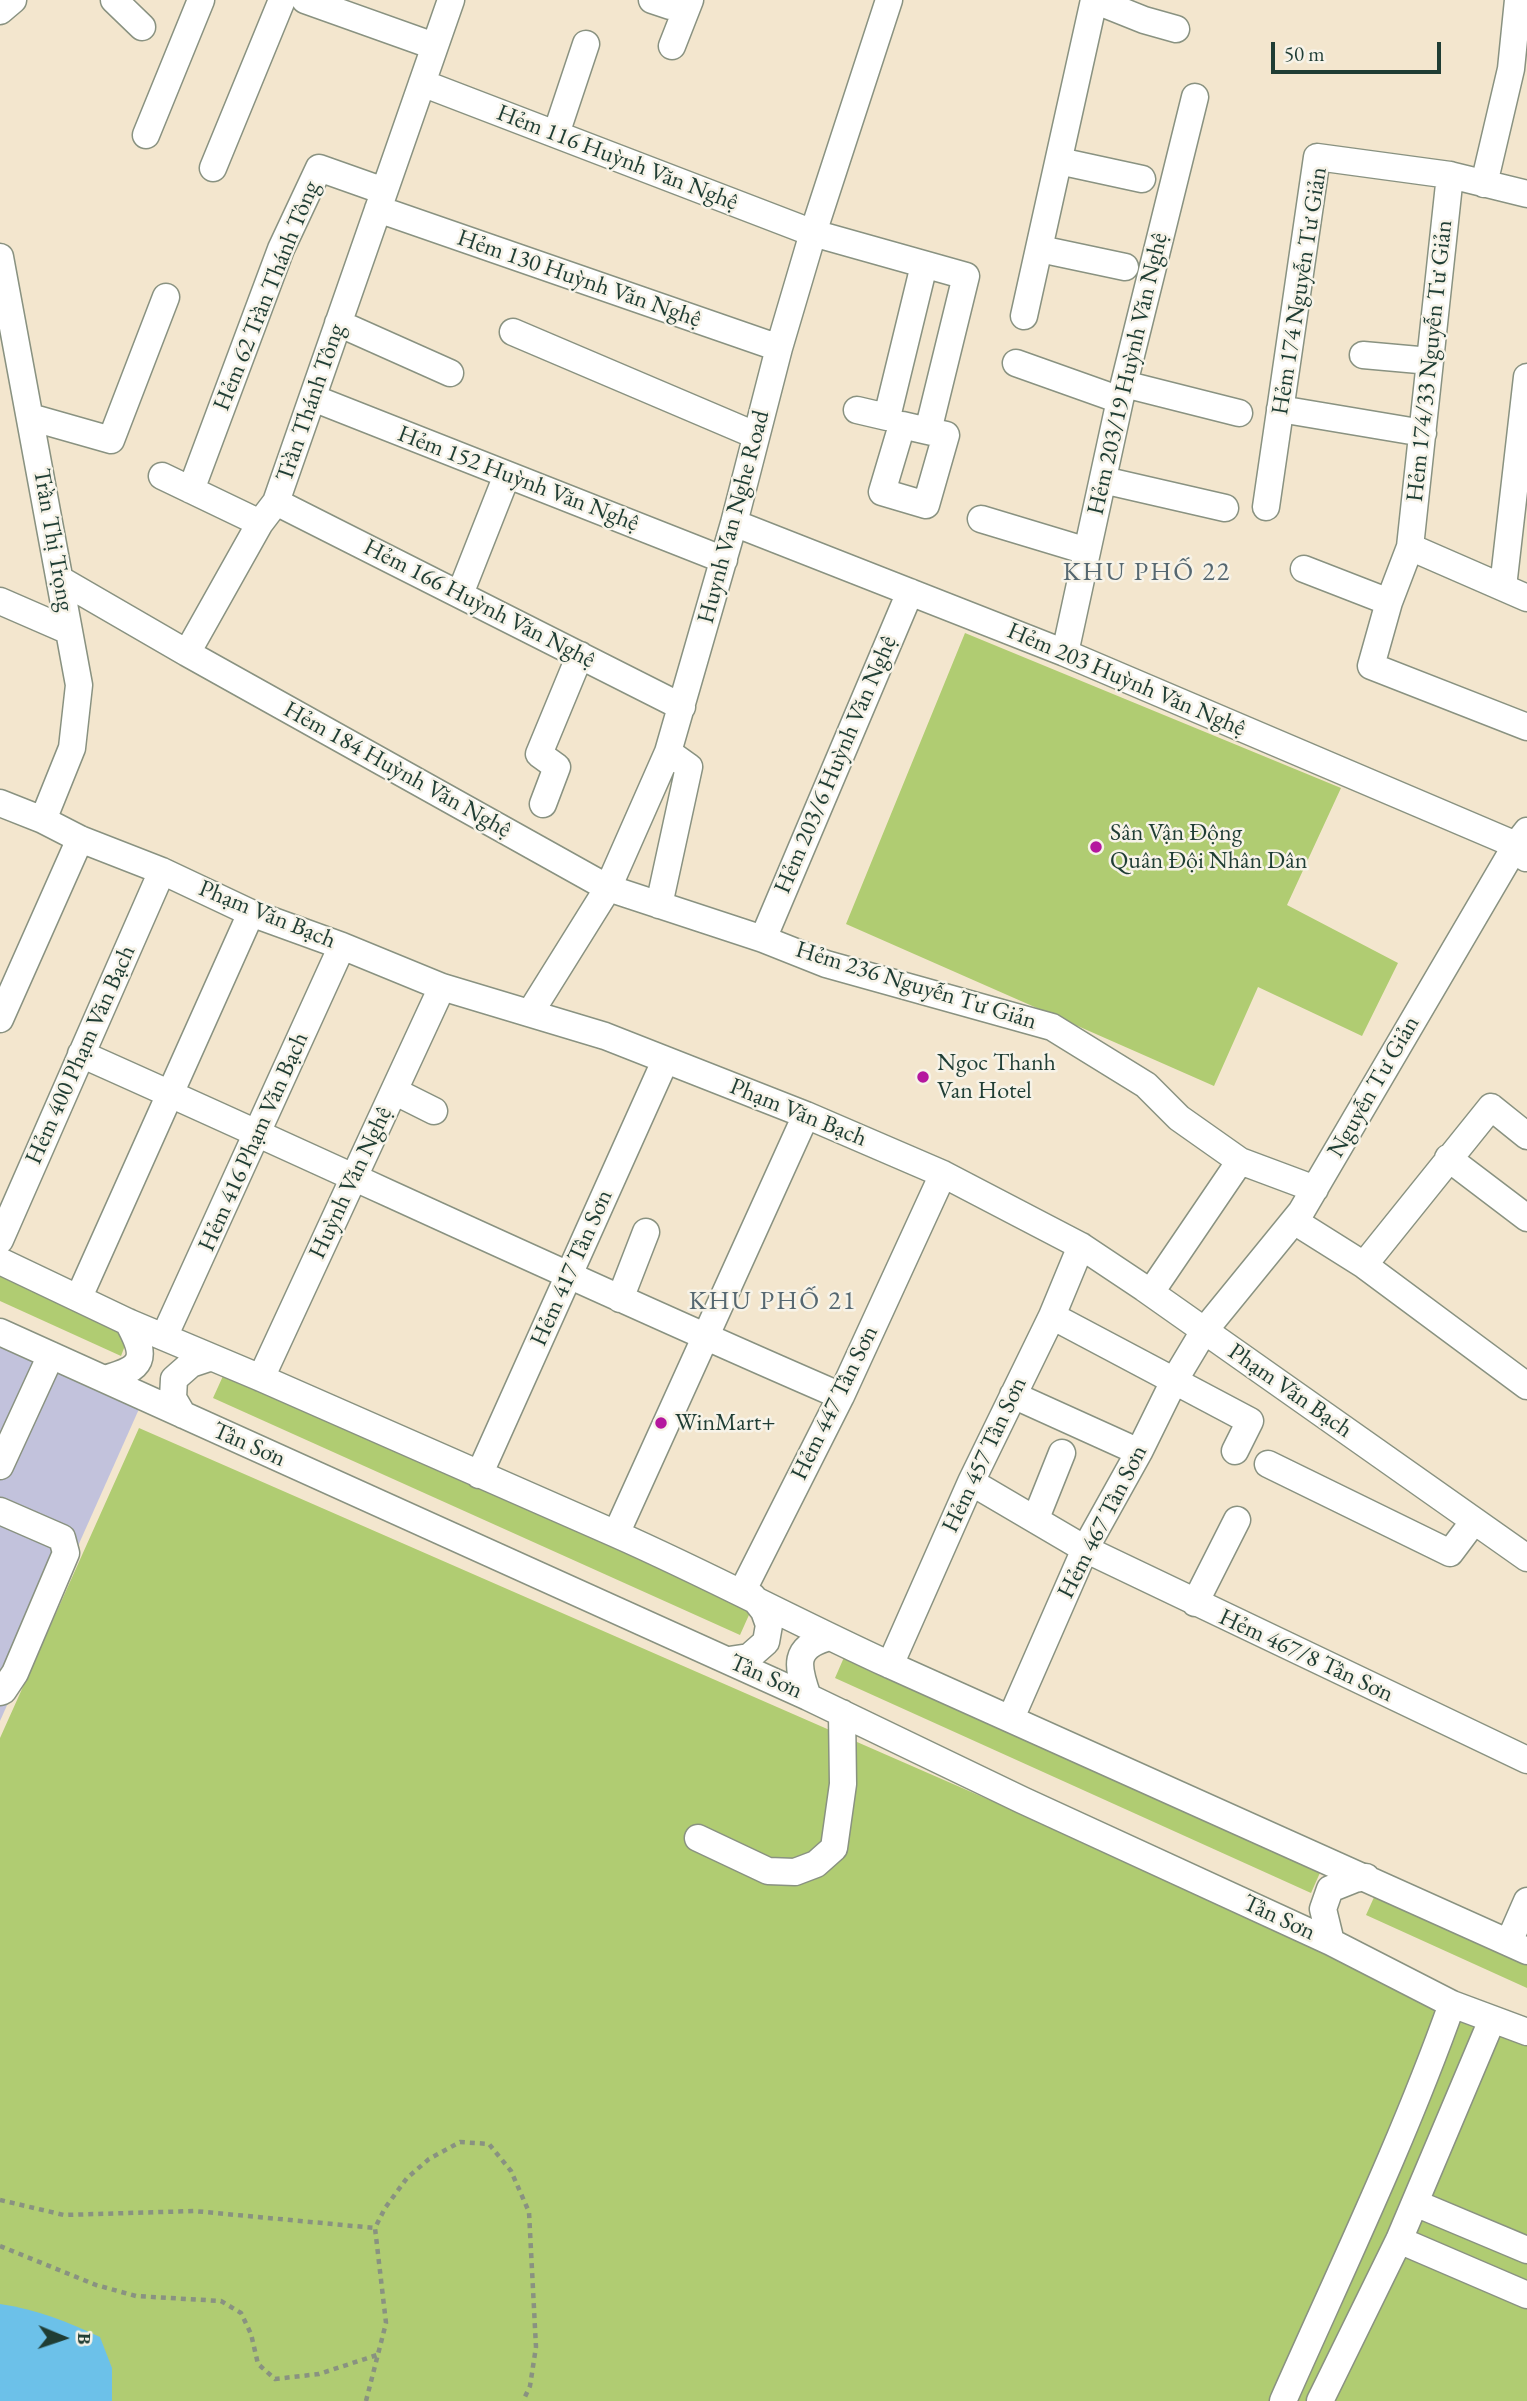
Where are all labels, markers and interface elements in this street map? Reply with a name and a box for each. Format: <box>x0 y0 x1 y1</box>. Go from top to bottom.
scale bar <box>1275 28 1445 72</box>
text: 50 m <box>1284 40 1325 67</box>
street label: Hẻm 116 Huỳnh Văn Nghệ <box>492 99 742 217</box>
street label: Hẻm 174 Nguyễn Tư Giản <box>1266 165 1334 417</box>
street label: Hẻm 62 Trần Thánh Tông <box>208 177 326 415</box>
street label: Hẻm 174/33 Nguyễn Tư Giản <box>1401 219 1459 503</box>
street label: Hẻm 130 Huỳnh Văn Nghệ <box>453 224 705 334</box>
street label: Hẻm 203/19 Huỳnh Văn Nghệ <box>1082 230 1174 518</box>
street label: Trần Thánh Tông <box>271 320 351 486</box>
street label: Huynh Van Nghe Road <box>692 407 776 627</box>
street label: Hẻm 152 Huỳnh Văn Nghệ <box>393 420 643 538</box>
street label: Trần Thị Trọng <box>26 466 80 614</box>
street label: Hẻm 166 Huỳnh Văn Nghệ <box>358 533 600 675</box>
district label: KHU PHỐ 22 <box>1064 557 1230 589</box>
street label: Hẻm 203 Huỳnh Văn Nghệ <box>1003 617 1249 743</box>
street label: Hẻm 203/6 Huỳnh Văn Nghệ <box>769 632 903 898</box>
street label: Hẻm 184 Huỳnh Văn Nghệ <box>278 695 516 845</box>
place label: Sân Vận Động Quân Đội Nhân Dân <box>1110 819 1307 875</box>
marker: Sân Vận Động Quân Đội Nhân Dân <box>1088 839 1104 855</box>
street label: Phạm Văn Bạch <box>194 874 340 956</box>
street label: Hẻm 236 Nguyễn Tư Giản <box>792 936 1040 1036</box>
street label: Hẻm 400 Phạm Văn Bạch <box>20 941 142 1169</box>
street label: Nguyễn Tư Giản <box>1322 1011 1426 1163</box>
street label: Hẻm 416 Phạm Văn Bạch <box>193 1028 315 1256</box>
place label: Ngoc Thanh Van Hotel <box>937 1049 1056 1105</box>
marker: Ngoc Thanh Van Hotel <box>915 1069 931 1085</box>
street label: Phạm Văn Bạch <box>725 1072 871 1154</box>
street label: Huỳnh Văn Nghệ <box>303 1102 399 1264</box>
street label: Hẻm 417 Tân Sơn <box>525 1185 619 1351</box>
district label: KHU PHỐ 21 <box>690 1286 856 1318</box>
street label: Hẻm 447 Tân Sơn <box>785 1321 885 1485</box>
street label: Phạm Văn Bạch <box>1222 1338 1358 1444</box>
street label: Hẻm 457 Tân Sơn <box>936 1373 1034 1537</box>
place label: WinMart+ <box>675 1409 775 1437</box>
marker: WinMart+ <box>653 1415 669 1431</box>
street label: Tân Sơn <box>208 1416 290 1474</box>
street label: Hẻm 467 Tân Sơn <box>1052 1441 1154 1603</box>
street label: Hẻm 467/8 Tân Sơn <box>1214 1603 1398 1709</box>
street label: Tân Sơn <box>725 1648 807 1706</box>
street label: Tân Sơn <box>1238 1889 1320 1947</box>
north arrow <box>28 2303 98 2373</box>
text: B <box>72 2332 97 2345</box>

